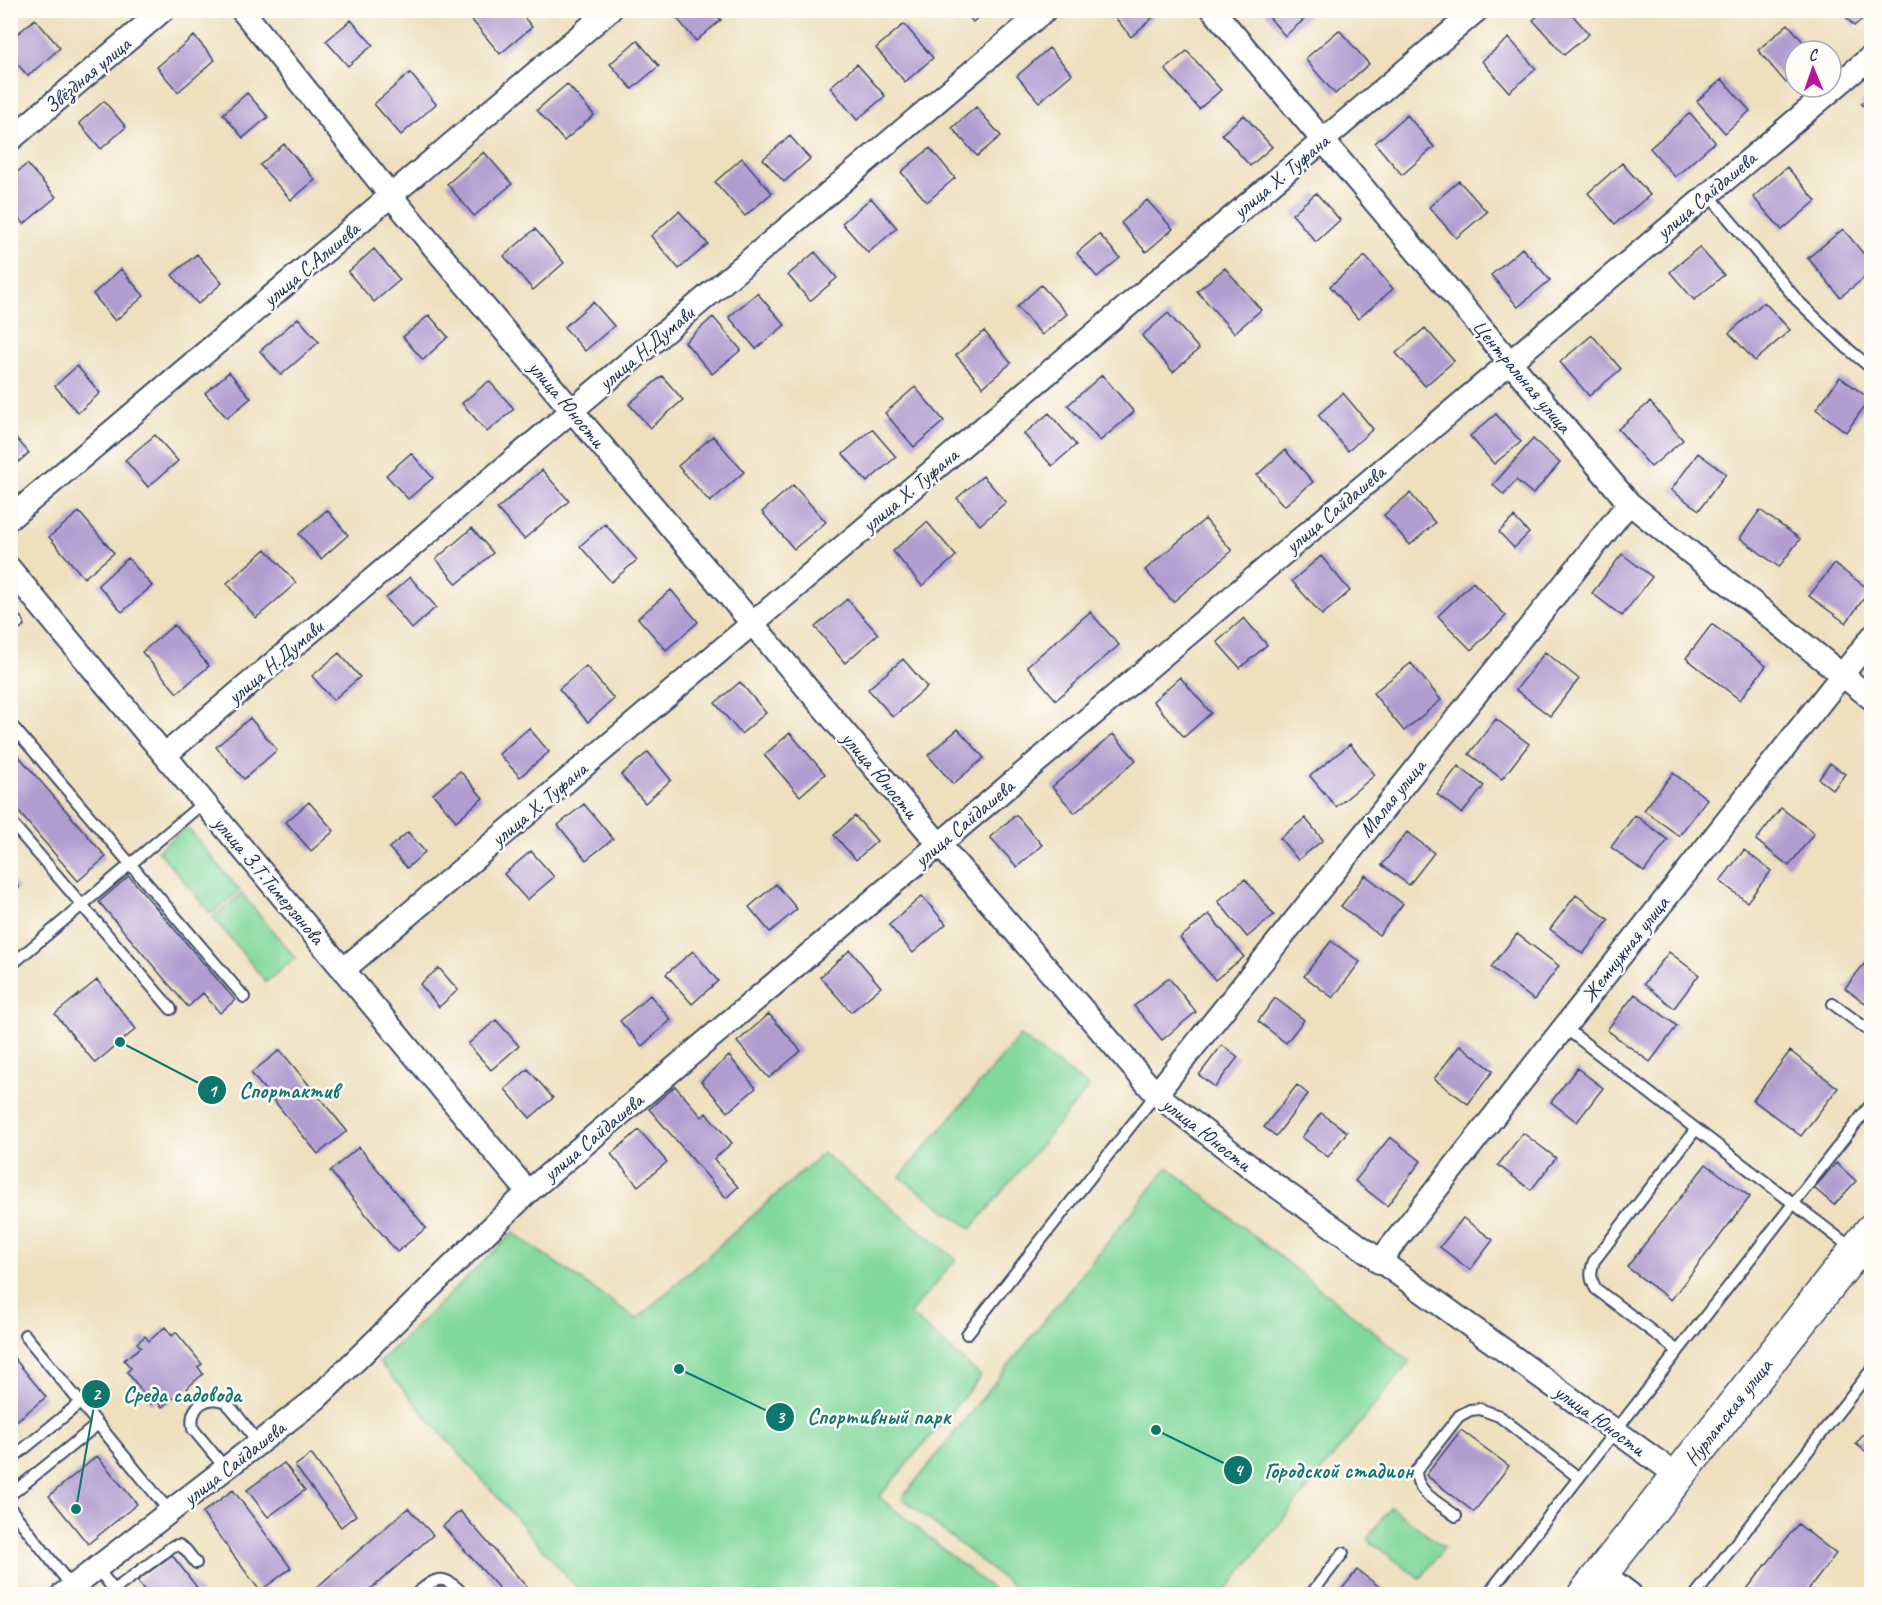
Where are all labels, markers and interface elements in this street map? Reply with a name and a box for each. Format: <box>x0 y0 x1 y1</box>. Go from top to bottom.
street label: Звёздная улица <box>38 30 138 120</box>
north arrow <box>1783 39 1843 99</box>
text: С <box>1808 45 1819 65</box>
street label: улица Х. Туфана <box>1226 127 1336 225</box>
street label: улица Сайдашева <box>1649 144 1763 246</box>
street label: улица С.Алишева <box>256 214 367 313</box>
street label: улица Н.Думави <box>591 299 701 397</box>
street label: Центральная улица <box>1467 314 1578 440</box>
street label: улица Юности <box>522 353 612 454</box>
street label: улица Х. Туфана <box>855 441 965 539</box>
street label: улица Сайдашева <box>1278 458 1392 560</box>
street label: улица Н.Думави <box>220 613 330 711</box>
street label: улица Юности <box>835 724 925 825</box>
street label: Малая улица <box>1353 752 1433 842</box>
street label: улица Х. Туфана <box>484 755 594 853</box>
street label: улица Сайдашева <box>907 772 1021 874</box>
street label: улица З.Т.Тимерзянова <box>207 809 331 951</box>
street label: Жемчужная улица <box>1575 889 1676 1007</box>
callout: Спортактив <box>197 1070 351 1110</box>
text: Спортактив <box>239 1077 343 1105</box>
text: 1 <box>208 1080 218 1102</box>
street label: улица Сайдашева <box>536 1086 650 1188</box>
street label: улица Юности <box>1156 1090 1258 1178</box>
street label: Нурлатская улица <box>1678 1352 1779 1471</box>
callout: Среда садовода <box>81 1374 254 1414</box>
street label: улица Юности <box>1548 1377 1652 1463</box>
text: Среда садовода <box>123 1381 243 1409</box>
text: 2 <box>92 1383 102 1405</box>
callout: Спортивный парк <box>765 1397 963 1437</box>
text: Спортивный парк <box>807 1403 953 1431</box>
text: 3 <box>776 1406 786 1428</box>
street label: улица Сайдашева <box>176 1413 292 1512</box>
callout: Городской стадион <box>1223 1450 1426 1490</box>
text: Городской стадион <box>1265 1457 1415 1485</box>
text: 4 <box>1234 1459 1244 1481</box>

